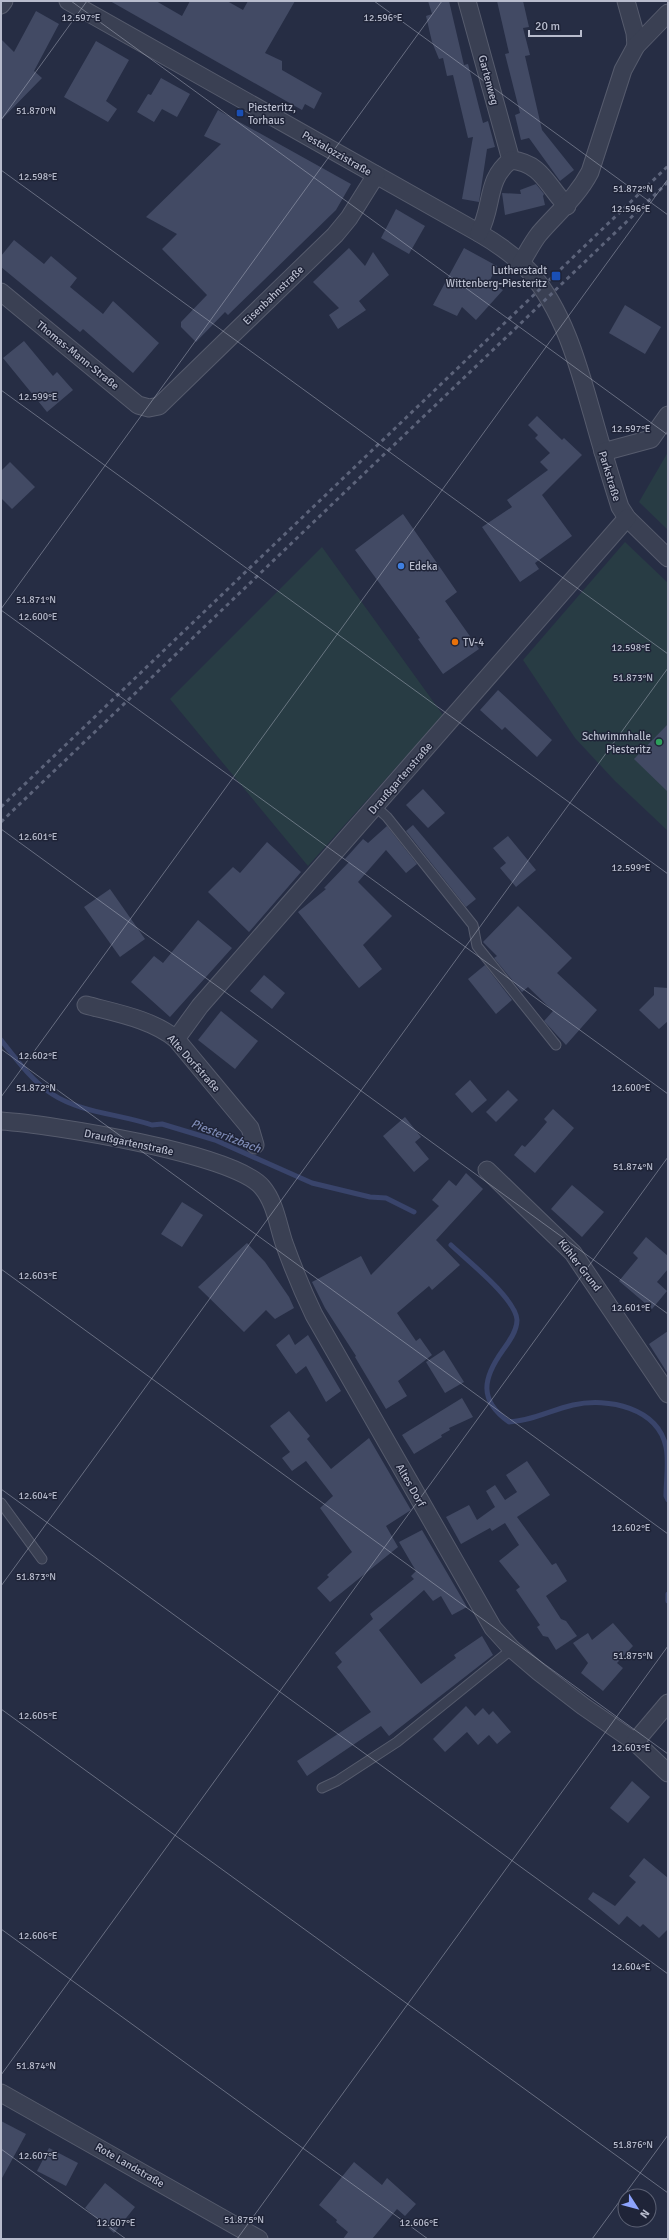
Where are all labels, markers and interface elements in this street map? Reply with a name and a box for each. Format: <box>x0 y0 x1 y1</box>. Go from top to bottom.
text: 12.597°E <box>62 12 101 24</box>
text: 12.596°E <box>364 12 403 24</box>
scale bar <box>529 12 581 38</box>
text: 20 m <box>535 19 560 34</box>
street label: Gartenweg <box>476 54 501 107</box>
place label: Piesteritz, Torhaus <box>248 101 296 127</box>
text: 51.870°N <box>16 105 56 117</box>
marker: Piesteritz, Torhaus <box>235 108 245 118</box>
street label: Pestalozzistraße <box>300 128 374 179</box>
text: 12.598°E <box>19 171 58 183</box>
text: 51.872°N <box>613 183 653 195</box>
text: 12.596°E <box>612 203 651 215</box>
street label: Eisenbahnstraße <box>240 263 306 328</box>
place label: Lutherstadt Wittenberg-Piesteritz <box>446 264 547 290</box>
marker: Lutherstadt Wittenberg-Piesteritz <box>550 270 562 282</box>
street label: Thomas-Mann-Straße <box>34 318 122 393</box>
text: 12.599°E <box>19 391 58 403</box>
text: 12.597°E <box>612 423 651 435</box>
street label: Parkstraße <box>596 449 623 503</box>
place label: Edeka <box>409 560 438 573</box>
marker: Edeka <box>396 561 406 571</box>
text: 51.871°N <box>16 594 56 606</box>
text: 12.600°E <box>19 611 58 623</box>
place label: TV-4 <box>463 636 484 649</box>
marker: TV-4 <box>450 637 460 647</box>
text: 12.598°E <box>612 642 651 654</box>
text: 51.873°N <box>613 672 653 684</box>
place label: Schwimmhalle Piesteritz <box>582 730 651 756</box>
marker: Schwimmhalle Piesteritz <box>654 737 664 747</box>
street label: Draußgartenstraße <box>366 740 435 817</box>
text: 12.601°E <box>19 831 58 843</box>
text: 12.599°E <box>612 862 651 874</box>
street label: Alte Dorfstraße <box>164 1032 223 1095</box>
text: 12.602°E <box>19 1050 58 1062</box>
text: 51.872°N <box>16 1082 56 1094</box>
text: 12.600°E <box>612 1082 651 1094</box>
water label: Piesteritzbach <box>189 1116 263 1157</box>
street label: Draußgartenstraße <box>83 1127 175 1158</box>
text: 51.874°N <box>613 1161 653 1173</box>
street label: Kühler Grund <box>555 1237 604 1294</box>
text: 12.603°E <box>19 1270 58 1282</box>
text: 12.601°E <box>612 1302 651 1314</box>
street label: Altes Dorf <box>393 1462 429 1510</box>
text: 12.604°E <box>19 1490 58 1502</box>
text: 12.602°E <box>612 1522 651 1534</box>
text: 51.873°N <box>16 1571 56 1583</box>
text: 51.875°N <box>613 1650 653 1662</box>
text: 12.605°E <box>19 1710 58 1722</box>
text: 12.603°E <box>612 1742 651 1754</box>
text: 12.606°E <box>19 1930 58 1942</box>
text: 12.604°E <box>612 1961 651 1973</box>
text: 51.874°N <box>16 2060 56 2072</box>
text: 51.876°N <box>613 2139 653 2151</box>
street label: Rote Landstraße <box>93 2140 167 2190</box>
text: 12.607°E <box>19 2150 58 2162</box>
north arrow <box>617 2188 657 2228</box>
text: N <box>637 2207 652 2221</box>
text: 51.875°N <box>224 2214 264 2226</box>
text: 12.607°E <box>97 2217 136 2229</box>
text: 12.606°E <box>400 2217 439 2229</box>

